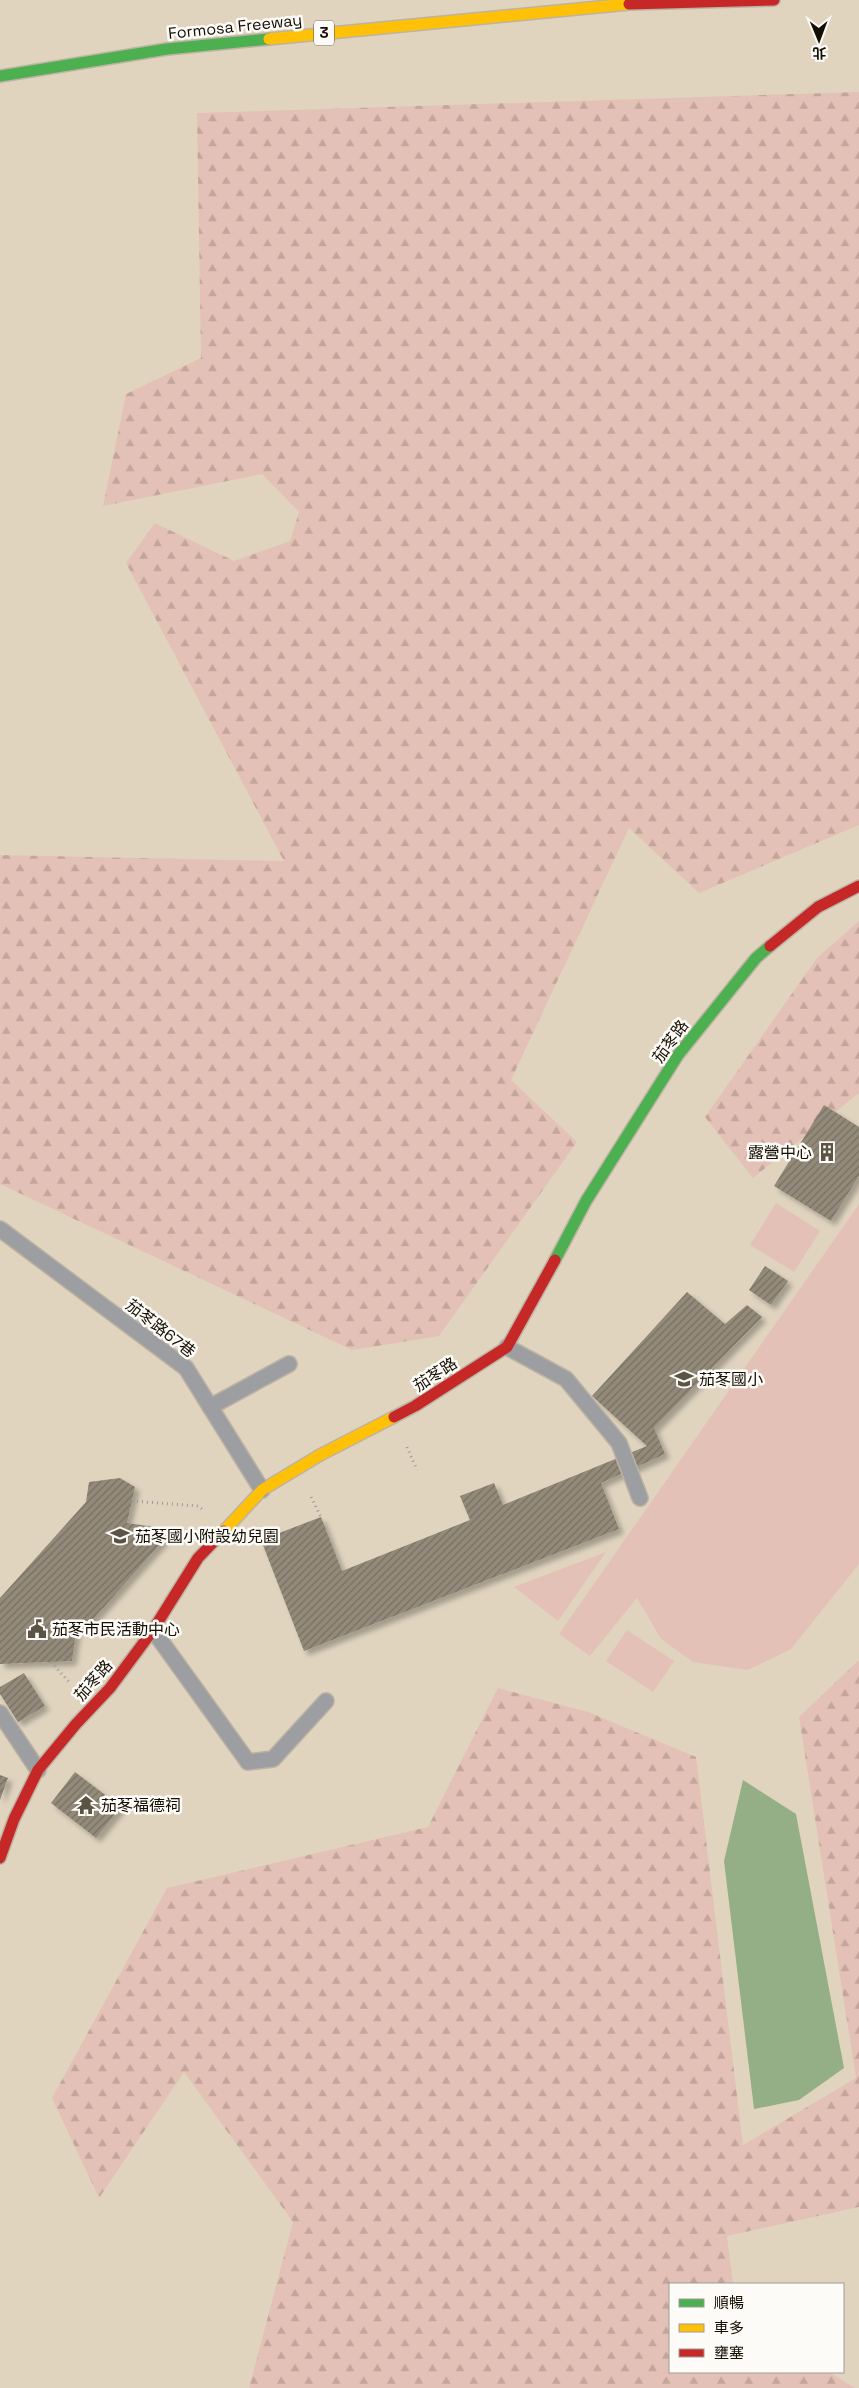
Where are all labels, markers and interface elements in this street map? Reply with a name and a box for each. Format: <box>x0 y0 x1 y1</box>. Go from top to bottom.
street label: Formosa Freeway <box>167 9 303 44</box>
north arrow <box>794 15 844 65</box>
road number: 3 <box>314 20 334 46</box>
text: 北 <box>812 44 826 62</box>
street label: 茄苳路 <box>648 1016 693 1067</box>
building icon: 露營中心 <box>816 1141 838 1163</box>
place label: 露營中心 <box>748 1142 812 1163</box>
street label: 茄苳路67巷 <box>122 1295 200 1362</box>
street label: 茄苳路 <box>409 1353 461 1396</box>
school or university icon: 茄苳國小 <box>673 1368 695 1390</box>
place label: 茄苳國小 <box>699 1369 763 1390</box>
school or university icon: 茄苳國小附設幼兒園 <box>109 1525 131 1547</box>
place label: 茄苳國小附設幼兒園 <box>135 1526 279 1547</box>
public building icon: 茄苳市民活動中心 <box>26 1618 48 1640</box>
place label: 茄苳市民活動中心 <box>52 1619 180 1640</box>
street label: 茄苳路 <box>70 1655 117 1705</box>
temple icon: 茄苳福德祠 <box>75 1794 97 1816</box>
place label: 茄苳福德祠 <box>101 1795 181 1816</box>
legend <box>669 2283 844 2373</box>
text: 順暢 <box>714 2293 744 2312</box>
text: 車多 <box>714 2318 744 2337</box>
text: 壅塞 <box>714 2343 744 2362</box>

